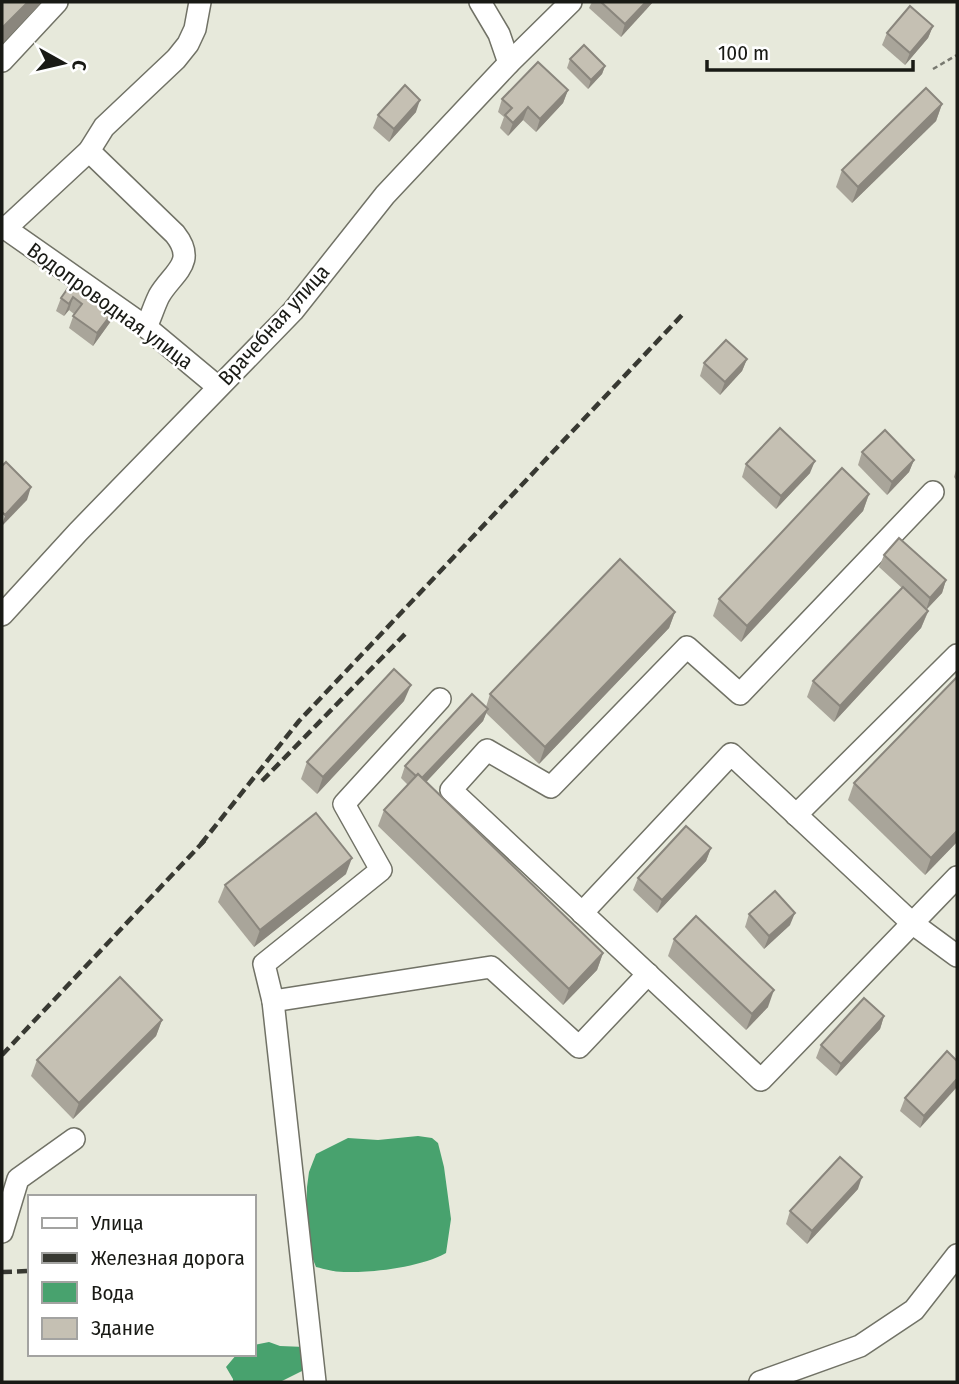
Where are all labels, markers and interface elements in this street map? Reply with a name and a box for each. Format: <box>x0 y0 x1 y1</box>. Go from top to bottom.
north arrow <box>28 28 98 98</box>
scale bar <box>707 28 914 72</box>
text: 100 m <box>718 40 769 66</box>
text: С <box>67 59 91 72</box>
street label: Водопроводная улица <box>22 237 198 375</box>
street label: Врачебная улица <box>213 259 335 391</box>
legend <box>28 1195 256 1356</box>
text: Улица <box>90 1210 144 1236</box>
text: Железная дорога <box>91 1245 245 1271</box>
text: Вода <box>91 1280 134 1306</box>
text: Здание <box>91 1315 155 1341</box>

